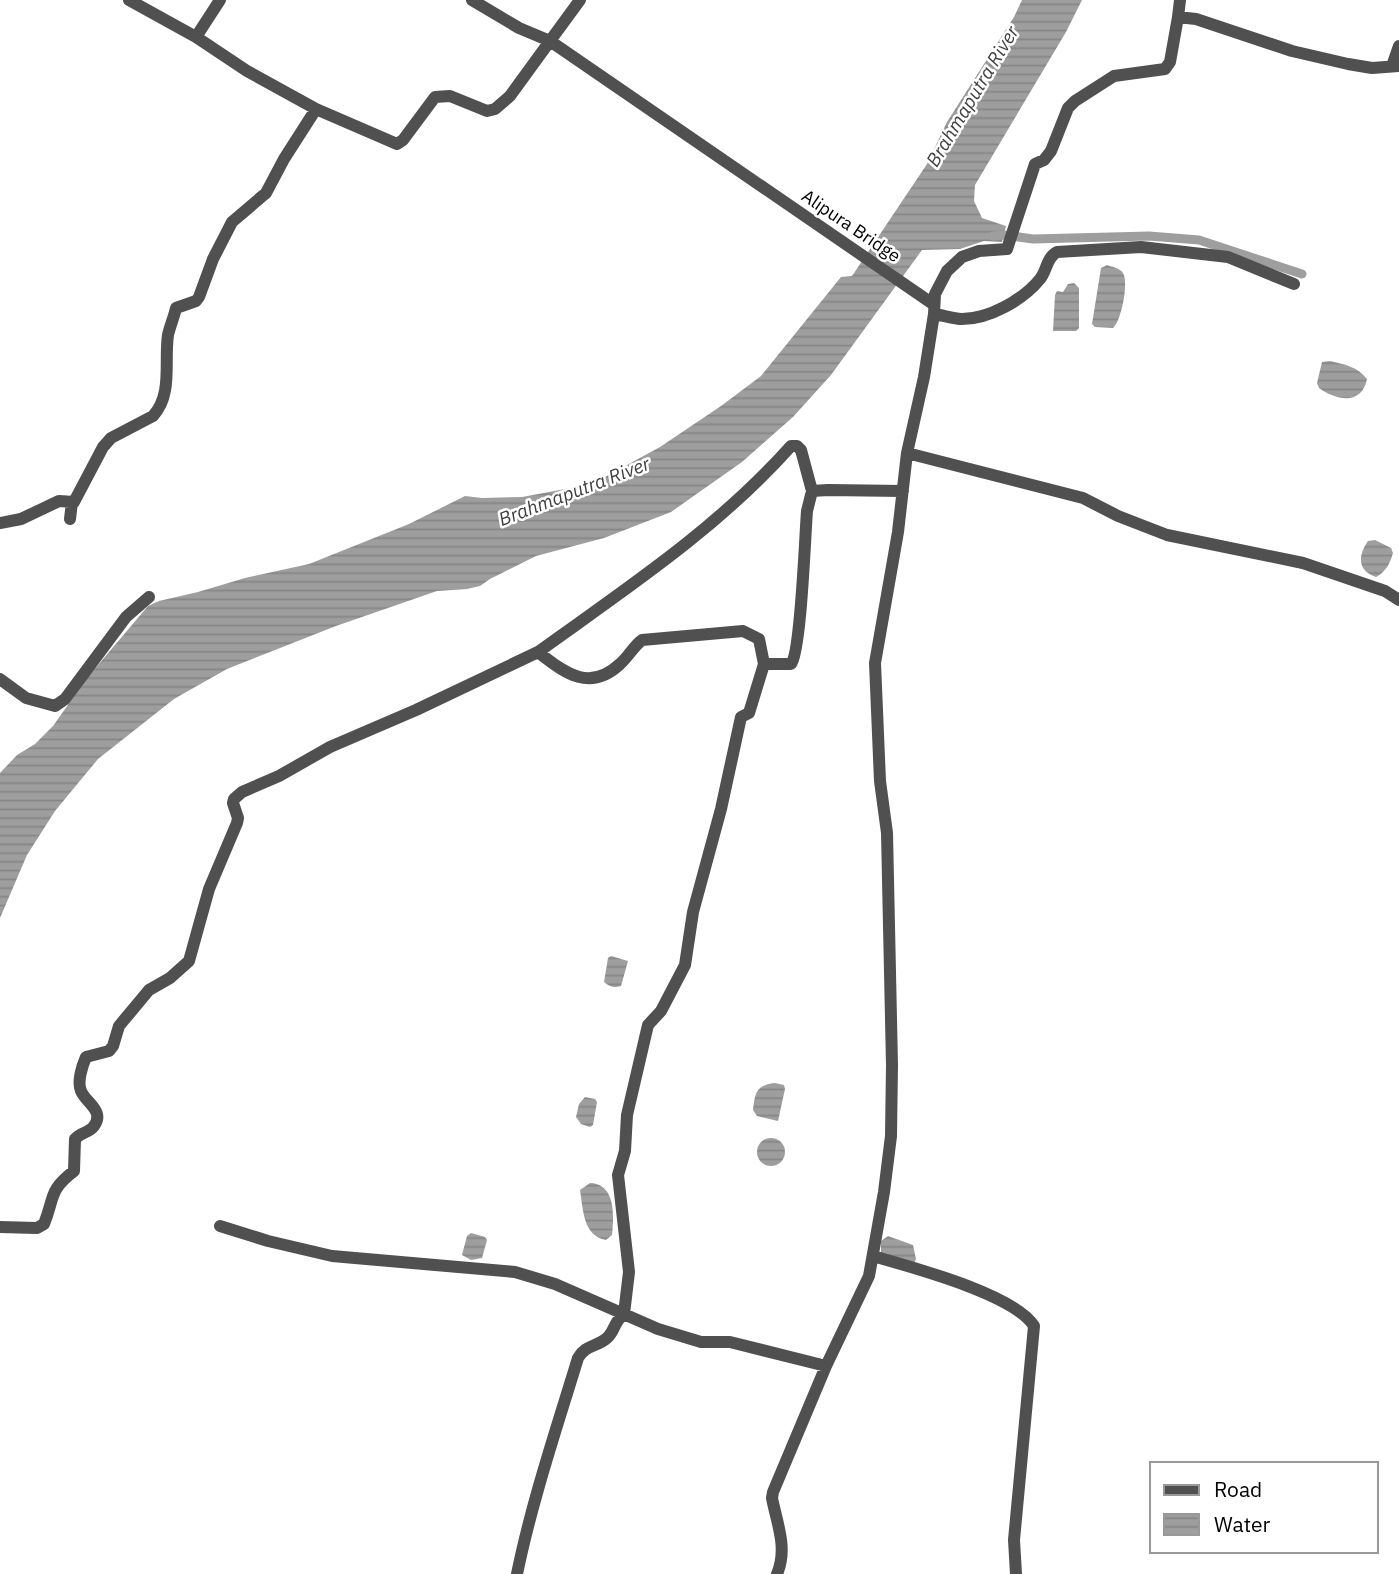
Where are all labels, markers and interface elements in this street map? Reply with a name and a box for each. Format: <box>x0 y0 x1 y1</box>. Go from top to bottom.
water label: Brahmaputra River <box>920 20 1024 171</box>
street label: Alipura Bridge <box>797 184 905 267</box>
water label: Brahmaputra River <box>495 451 654 531</box>
legend <box>1150 1462 1378 1553</box>
text: Road <box>1214 1475 1262 1503</box>
text: Water <box>1214 1510 1271 1538</box>

